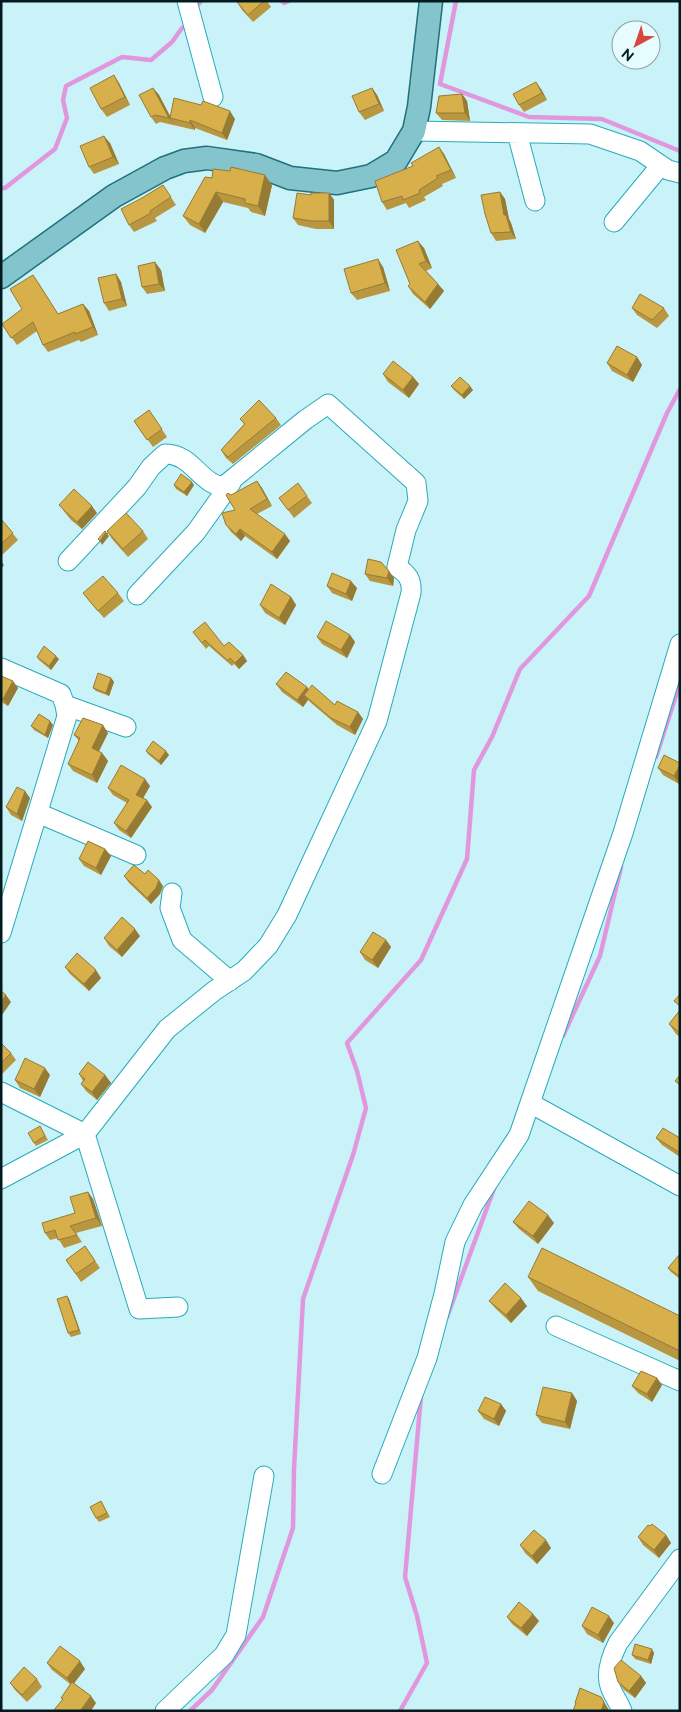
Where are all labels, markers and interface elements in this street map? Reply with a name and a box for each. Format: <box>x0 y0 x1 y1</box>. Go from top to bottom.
north arrow <box>611 20 661 70</box>
text: N <box>618 45 637 65</box>

